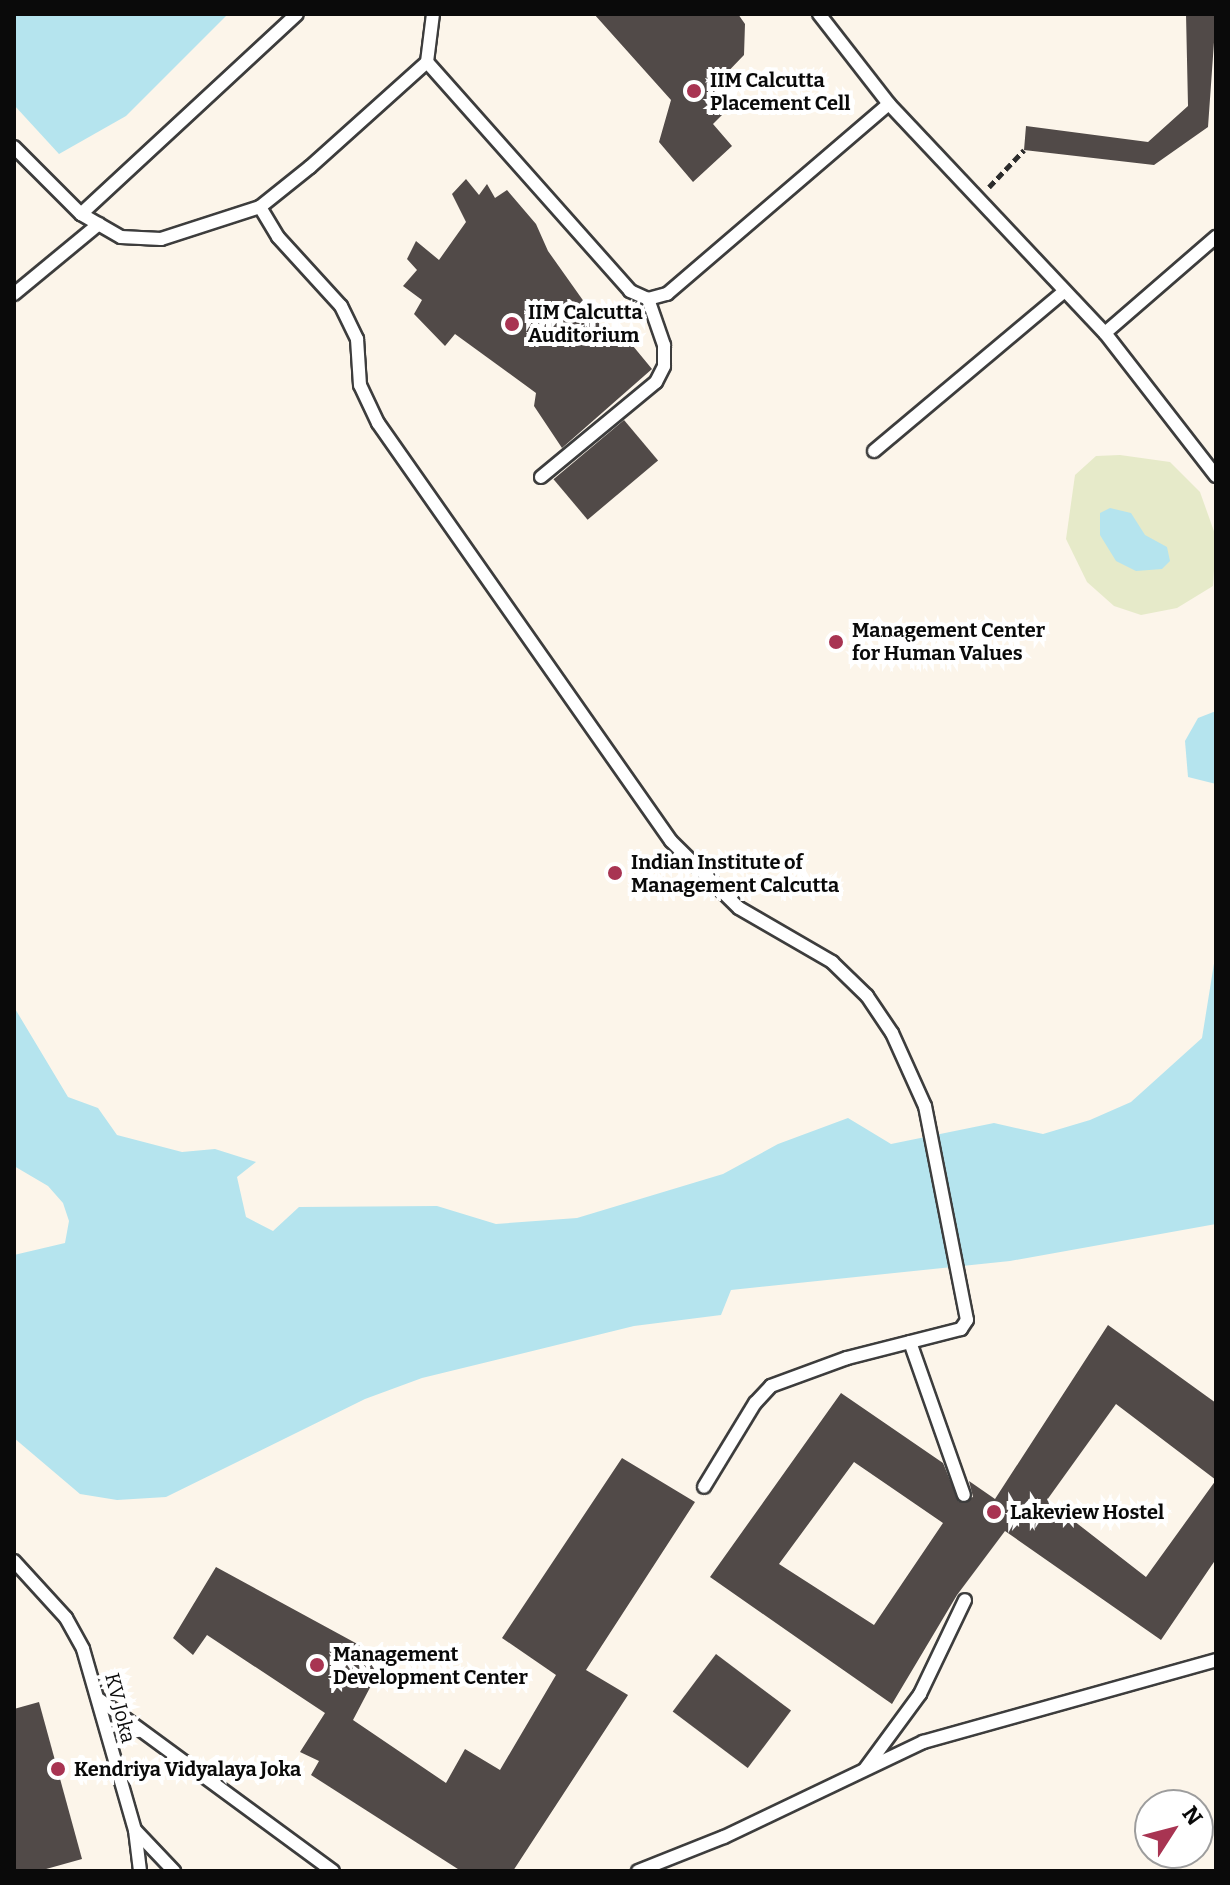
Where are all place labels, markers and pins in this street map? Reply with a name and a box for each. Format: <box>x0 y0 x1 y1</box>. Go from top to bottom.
place label: IIM Calcutta Placement Cell <box>710 68 850 115</box>
marker: IIM Calcutta Placement Cell <box>685 82 703 100</box>
place label: IIM Calcutta Auditorium <box>528 300 643 347</box>
marker: IIM Calcutta Auditorium <box>503 315 521 333</box>
place label: Management Center for Human Values <box>852 618 1045 665</box>
marker: Management Center for Human Values <box>827 633 845 651</box>
place label: Indian Institute of Management Calcutta <box>631 850 839 897</box>
marker: Indian Institute of Management Calcutta <box>606 864 624 882</box>
place label: Lakeview Hostel <box>1010 1500 1164 1524</box>
marker: Lakeview Hostel <box>985 1503 1003 1521</box>
place label: Management Development Center <box>333 1642 528 1689</box>
marker: Management Development Center <box>308 1656 326 1674</box>
place label: Kendriya Vidyalaya Joka <box>74 1757 301 1781</box>
marker: Kendriya Vidyalaya Joka <box>49 1760 67 1778</box>

